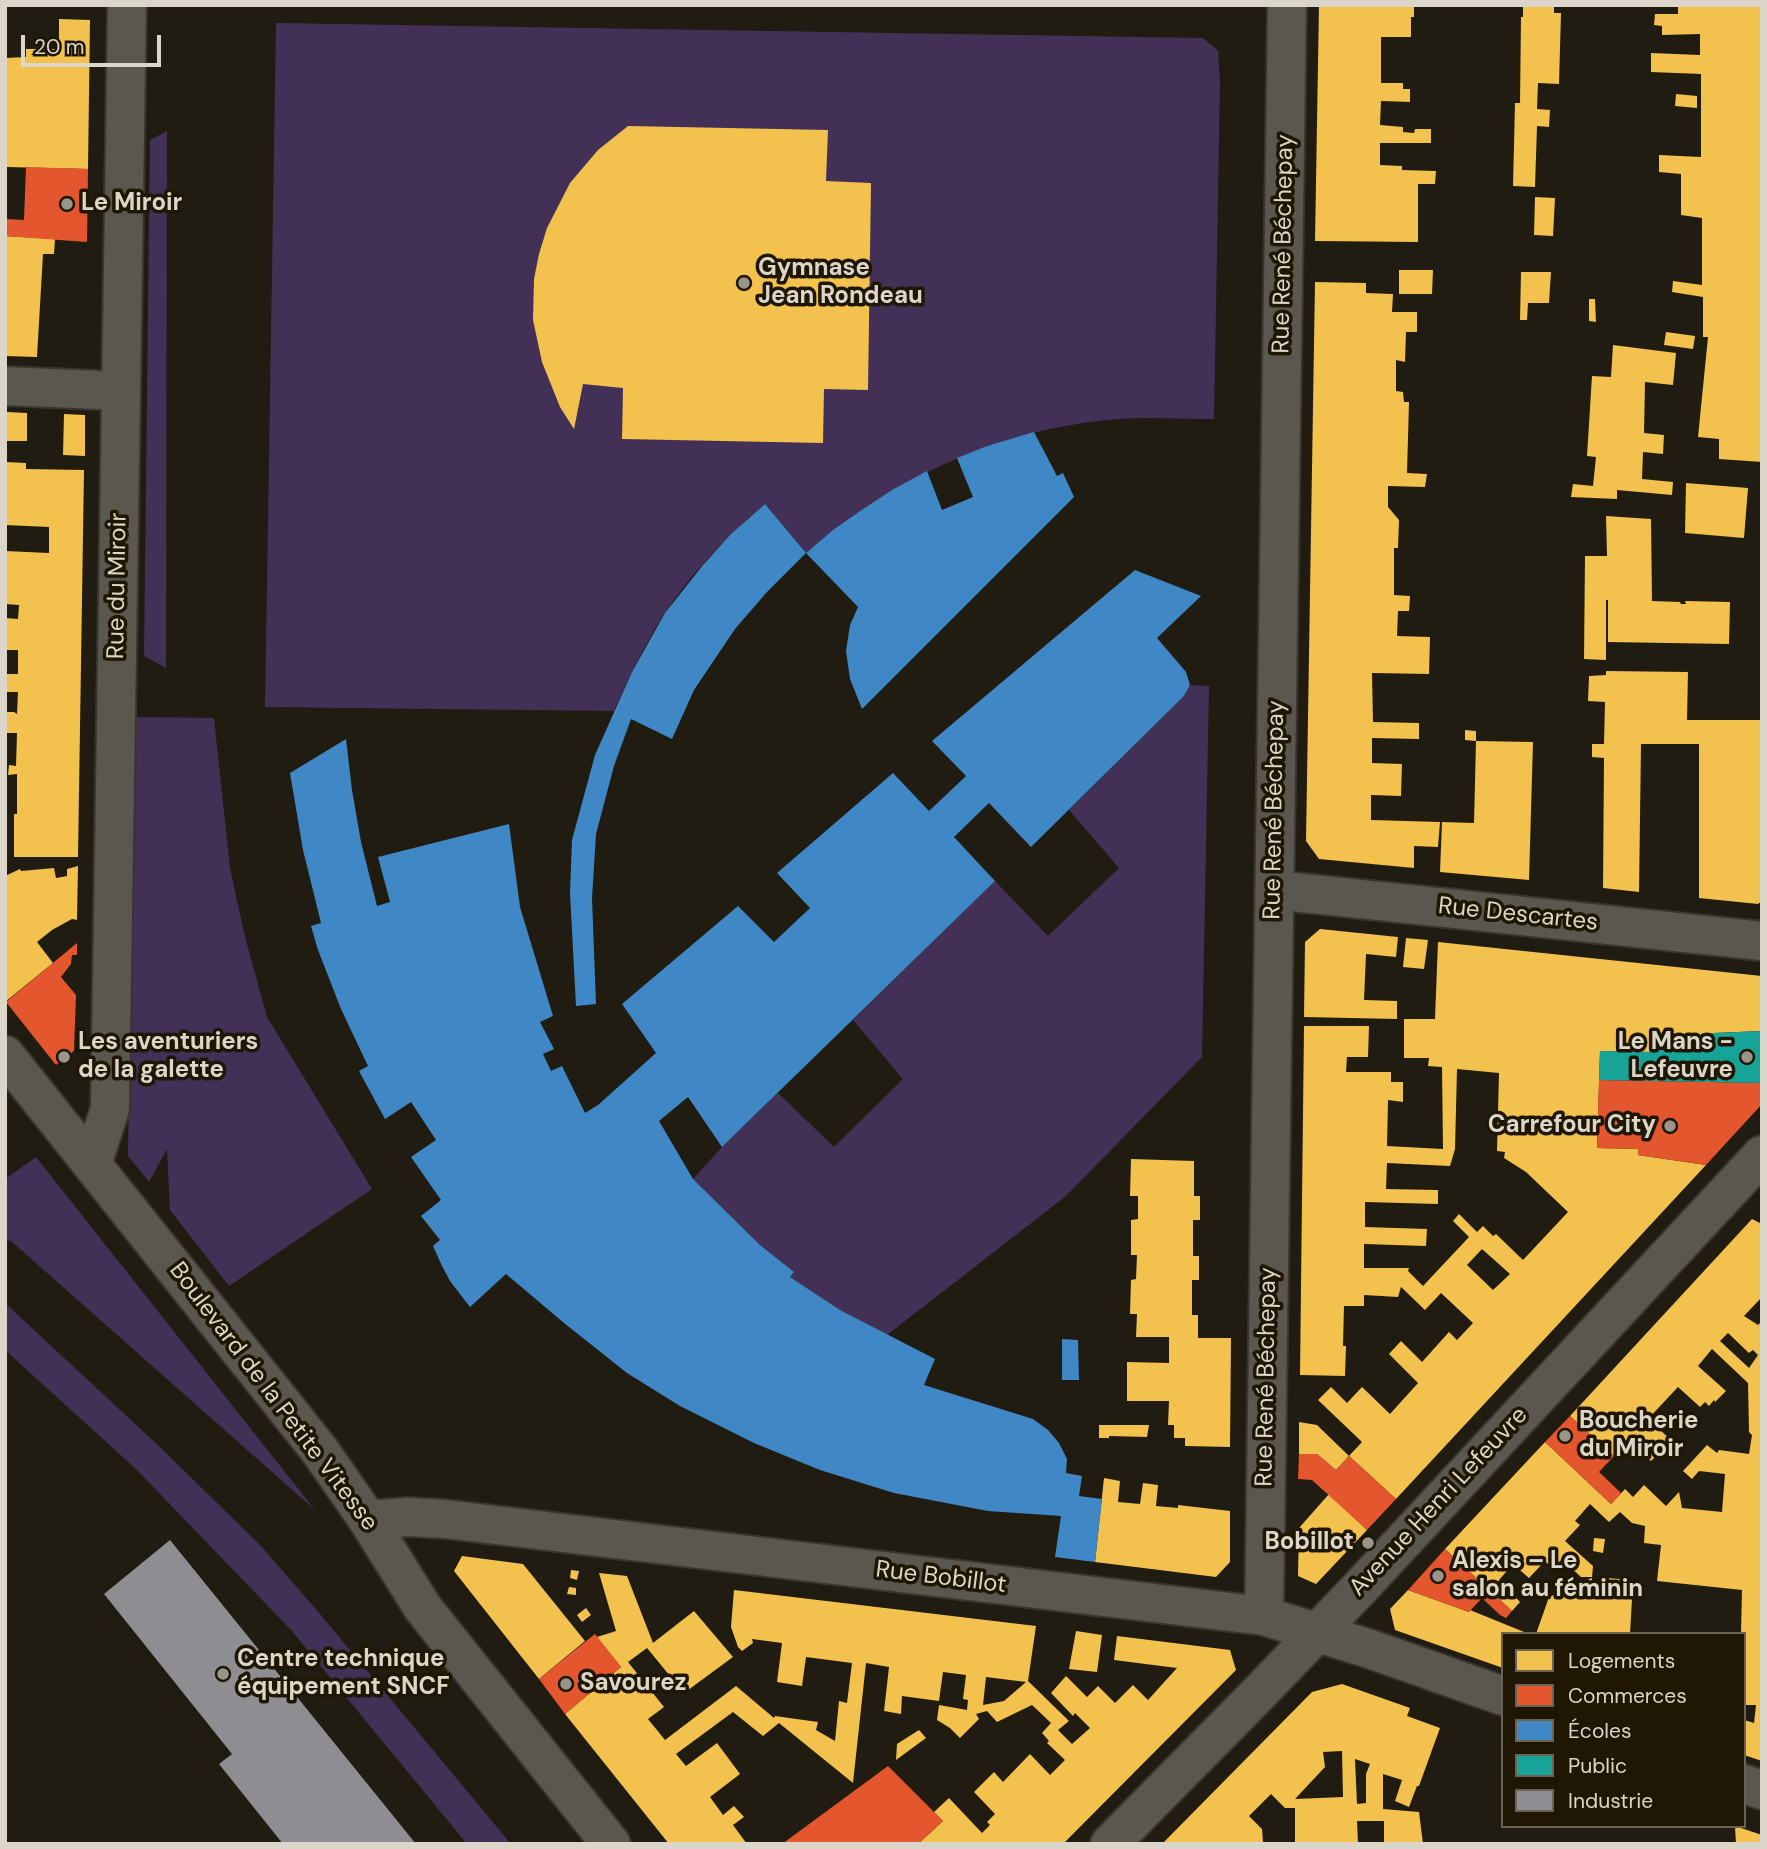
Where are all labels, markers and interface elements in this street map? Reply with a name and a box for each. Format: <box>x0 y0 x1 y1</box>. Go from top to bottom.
scale bar <box>24 21 164 65</box>
text: 20 m <box>34 33 85 61</box>
street label: Rue René Béchepay <box>1268 134 1300 354</box>
place label: Le Miroir <box>81 190 182 218</box>
marker: Le Miroir <box>59 196 75 212</box>
place label: Gymnase Jean Rondeau <box>758 255 923 311</box>
marker: Gymnase Jean Rondeau <box>736 275 752 291</box>
street label: Rue du Miroir <box>102 513 134 659</box>
street label: Rue René Béchepay <box>1259 700 1291 920</box>
street label: Rue Descartes <box>1437 892 1599 938</box>
place label: Les aventuriers de la galette <box>78 1029 258 1085</box>
place label: Le Mans - Lefeuvre <box>1618 1029 1733 1085</box>
marker: Les aventuriers de la galette <box>56 1049 72 1065</box>
marker: Le Mans - Lefeuvre <box>1739 1049 1755 1065</box>
place label: Carrefour City <box>1488 1112 1656 1140</box>
marker: Carrefour City <box>1662 1118 1678 1134</box>
street label: Boulevard de la Petite Vitesse <box>163 1257 383 1537</box>
street label: Rue René Béchepay <box>1251 1267 1283 1487</box>
street label: Avenue Henri Lefeuvre <box>1344 1401 1534 1603</box>
place label: Boucherie du Miroir <box>1579 1408 1698 1464</box>
marker: Boucherie du Miroir <box>1557 1428 1573 1444</box>
place label: Bobillot <box>1264 1529 1354 1557</box>
marker: Bobillot <box>1360 1535 1376 1551</box>
place label: Alexis – Le salon au féminin <box>1452 1548 1643 1604</box>
street label: Rue Bobillot <box>874 1556 1008 1600</box>
marker: Alexis – Le salon au féminin <box>1430 1568 1446 1584</box>
legend <box>1501 1632 1746 1828</box>
place label: Centre technique équipement SNCF <box>237 1646 450 1702</box>
text: Logements <box>1568 1647 1675 1675</box>
marker: Centre technique équipement SNCF <box>215 1666 231 1682</box>
place label: Savourez <box>580 1670 686 1698</box>
marker: Savourez <box>558 1676 574 1692</box>
text: Commerces <box>1568 1682 1687 1710</box>
text: Écoles <box>1568 1717 1631 1745</box>
text: Public <box>1568 1752 1627 1780</box>
text: Industrie <box>1568 1787 1653 1815</box>

